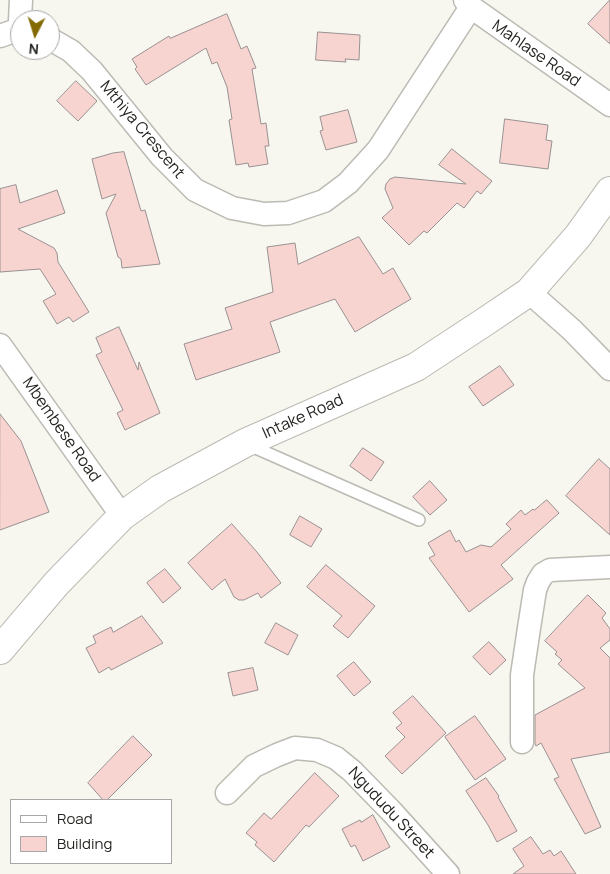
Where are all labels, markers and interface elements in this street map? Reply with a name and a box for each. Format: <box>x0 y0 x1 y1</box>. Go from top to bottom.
north arrow <box>10 10 60 60</box>
street label: Mahlase Road <box>488 17 584 91</box>
text: N <box>28 40 40 59</box>
street label: Mthiya Crescent <box>96 77 188 183</box>
street label: Mbembese Road <box>18 374 104 486</box>
street label: Intake Road <box>259 391 347 443</box>
street label: Ngududu Street <box>344 763 438 863</box>
legend <box>10 799 172 864</box>
text: Road <box>57 808 93 829</box>
text: Building <box>57 833 112 854</box>

